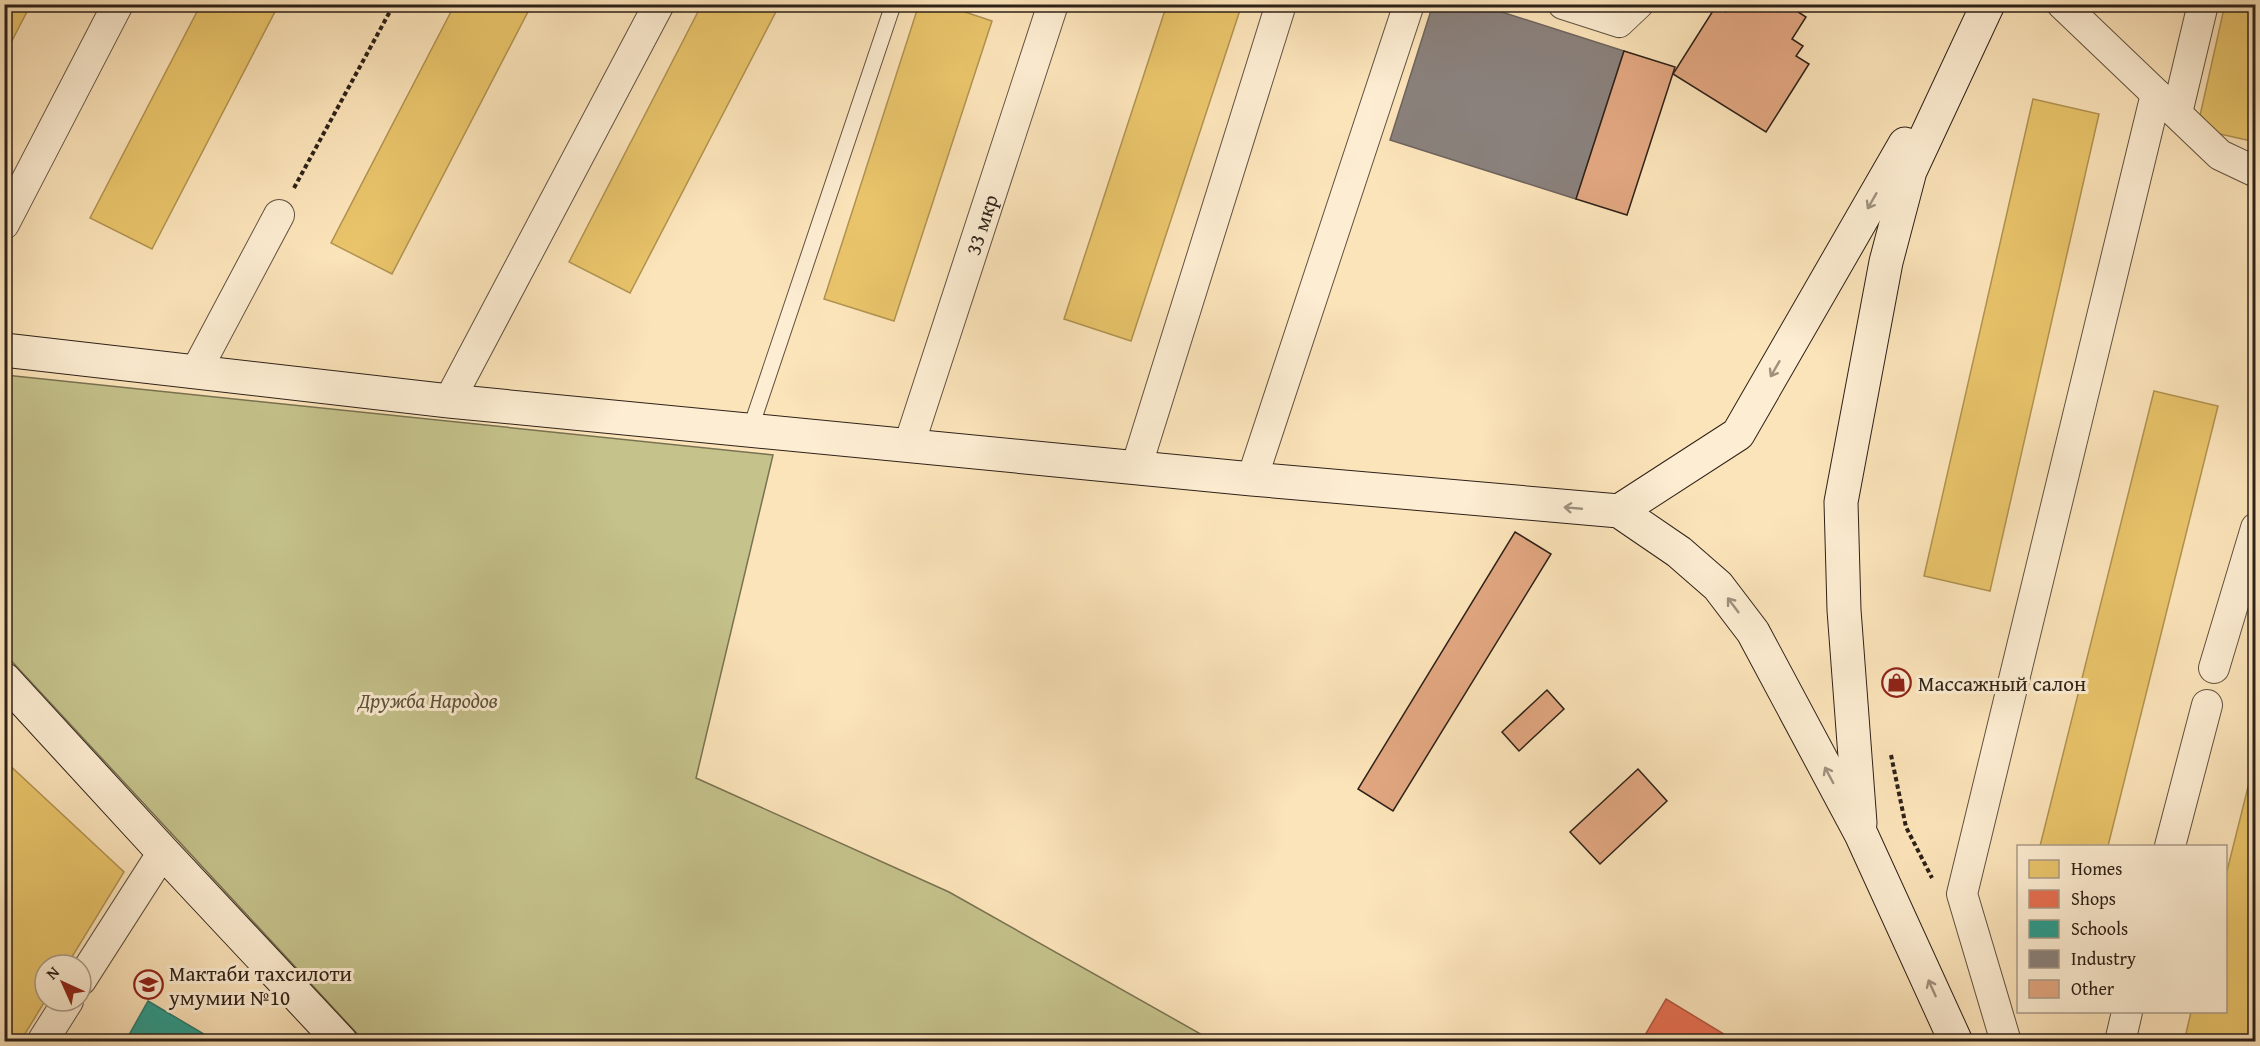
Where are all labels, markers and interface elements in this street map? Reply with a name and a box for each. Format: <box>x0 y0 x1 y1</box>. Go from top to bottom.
street label: 33 мкр <box>957 190 1005 259</box>
one-way arrow <box>1866 192 1878 209</box>
one-way arrow <box>1769 360 1781 377</box>
one-way arrow <box>1564 503 1584 514</box>
one-way arrow <box>1727 598 1740 614</box>
shop icon: Массажный салон <box>1881 667 1913 699</box>
place label: Массажный салон <box>1918 668 2086 699</box>
park label: Дружба Народов <box>357 685 498 716</box>
one-way arrow <box>1823 766 1834 784</box>
legend <box>2017 845 2227 1013</box>
text: Homes <box>2071 855 2122 882</box>
text: Shops <box>2071 885 2116 912</box>
text: Schools <box>2071 915 2128 942</box>
text: Industry <box>2071 945 2136 972</box>
north arrow <box>33 953 93 1013</box>
place label: Мактаби тахсилоти умумии №10 <box>168 958 352 1013</box>
text: N <box>40 960 65 985</box>
school or university icon: Мактаби тахсилоти умумии №10 <box>132 969 164 1001</box>
text: Other <box>2071 975 2115 1002</box>
one-way arrow <box>1926 979 1938 997</box>

